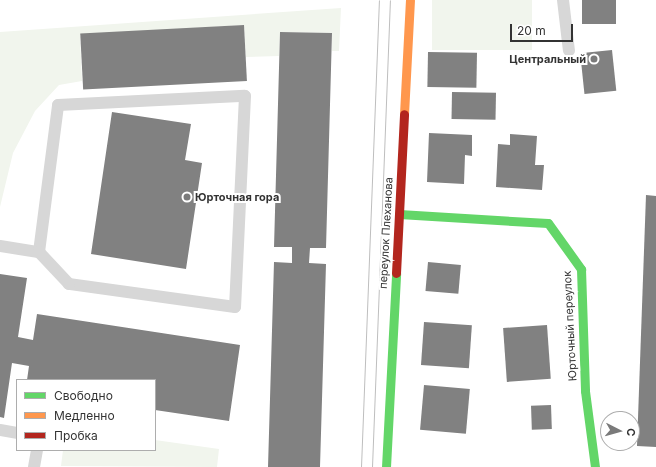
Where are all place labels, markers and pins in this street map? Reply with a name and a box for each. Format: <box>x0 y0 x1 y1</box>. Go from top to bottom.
place label: Центральный <box>509 52 586 66</box>
marker: Центральный <box>589 54 599 64</box>
place label: Юрточная гора <box>195 190 279 204</box>
marker: Юрточная гора <box>182 192 192 202</box>

